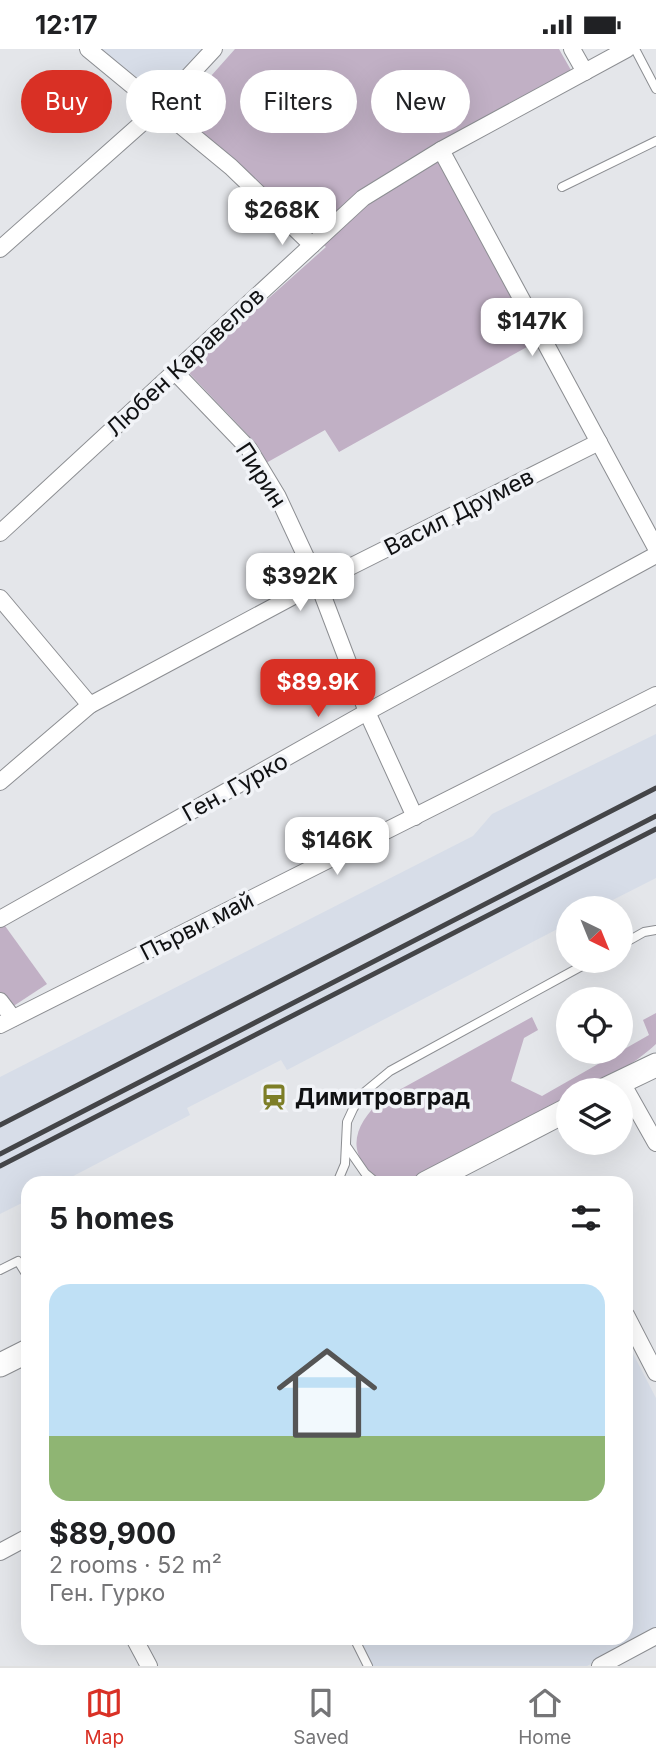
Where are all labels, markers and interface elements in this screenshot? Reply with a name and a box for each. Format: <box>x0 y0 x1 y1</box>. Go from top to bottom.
text: 12:17 <box>35 9 98 40</box>
chip: Buy <box>21 70 112 133</box>
chip: Rent <box>126 70 226 133</box>
chip: Filters <box>240 70 357 133</box>
chip: New <box>371 70 470 133</box>
pin: $268K <box>233 187 331 247</box>
text: $268K <box>244 196 320 224</box>
street label: Любен Каравелов <box>100 282 270 442</box>
pin: $147K <box>483 299 581 358</box>
text: $147K <box>497 307 567 335</box>
street label: Пирин <box>230 437 292 513</box>
street label: Васил Друмев <box>380 462 538 562</box>
pin: $392K <box>251 553 349 613</box>
text: $392K <box>262 562 338 590</box>
pin: $89.9K <box>261 659 375 719</box>
text: $89.9K <box>276 668 360 696</box>
street label: Ген. Гурко <box>177 747 293 827</box>
pin: $146K <box>288 817 386 877</box>
text: $146K <box>301 826 373 854</box>
street label: Първи май <box>136 885 258 967</box>
north arrow <box>556 896 634 973</box>
map controls <box>556 896 633 1155</box>
button: locate <box>556 987 633 1064</box>
button: layers <box>556 1078 633 1155</box>
station icon: Димитровград <box>259 1082 289 1112</box>
place label: Димитровград <box>295 1083 470 1111</box>
icon: filters <box>567 1199 605 1237</box>
text: 5 homes <box>49 1200 174 1236</box>
icon: home <box>264 1330 390 1456</box>
text: $89,900 <box>49 1515 176 1551</box>
text: 2 rooms · 52 m² <box>49 1551 222 1579</box>
text: Ген. Гурко <box>49 1579 165 1607</box>
tab: Map <box>85 1684 124 1749</box>
tab: Saved <box>293 1684 349 1749</box>
tab: Home <box>518 1684 571 1749</box>

